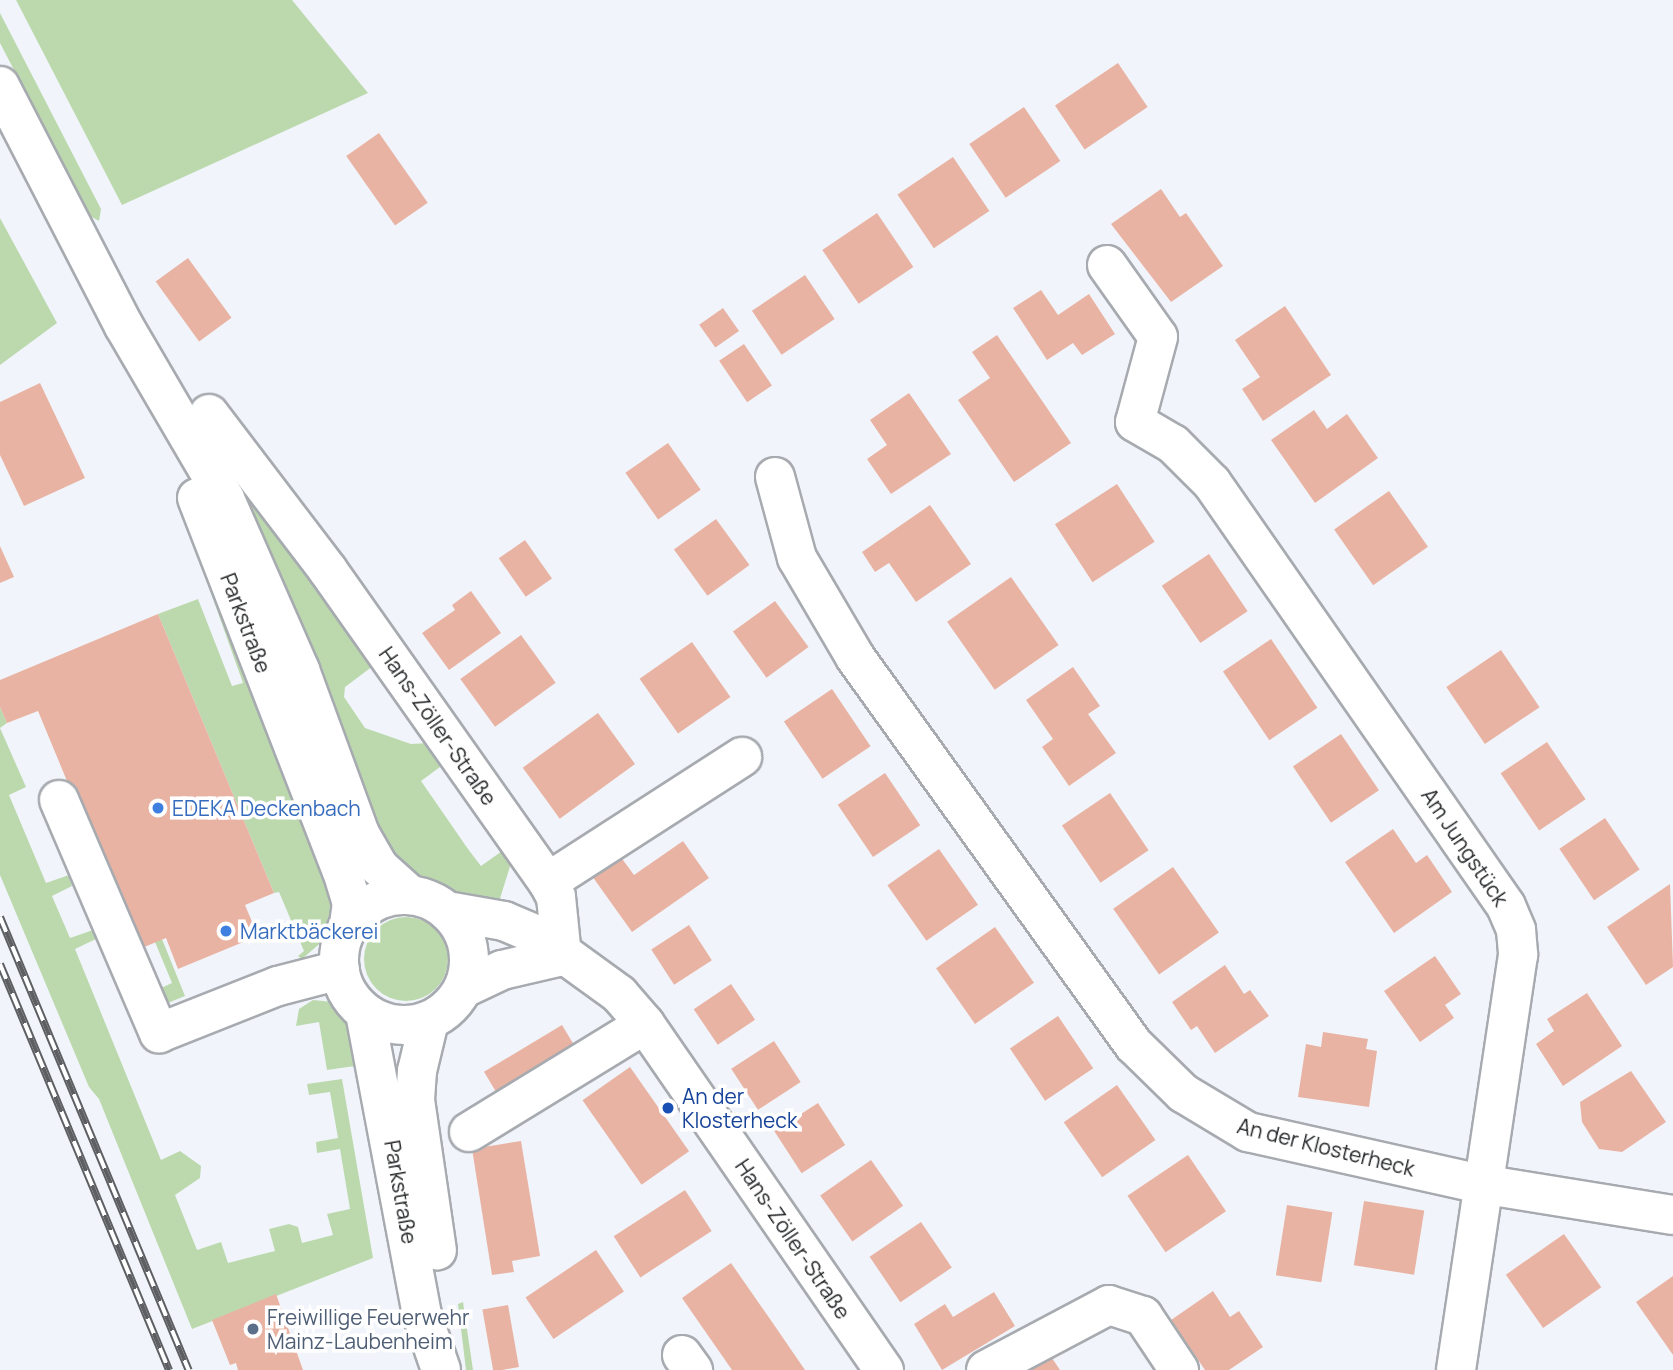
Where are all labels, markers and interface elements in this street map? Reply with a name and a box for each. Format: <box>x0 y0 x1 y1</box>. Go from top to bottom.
street label: Parkstraße <box>215 570 277 676</box>
street label: Hans-Zöller-Straße <box>374 642 502 810</box>
street label: Am Jungstück <box>1416 783 1514 911</box>
place label: EDEKA Deckenbach <box>172 795 361 821</box>
marker: EDEKA Deckenbach <box>150 800 166 816</box>
place label: Marktbäckerei <box>240 918 378 944</box>
marker: Marktbäckerei <box>218 923 234 939</box>
place label: An der Klosterheck <box>682 1083 797 1133</box>
marker: An der Klosterheck <box>660 1100 676 1116</box>
street label: An der Klosterheck <box>1235 1113 1417 1181</box>
street label: Parkstraße <box>379 1138 423 1246</box>
street label: Hans-Zöller-Straße <box>730 1154 856 1324</box>
place label: Freiwillige Feuerwehr Mainz-Laubenheim <box>267 1304 470 1354</box>
marker: Freiwillige Feuerwehr Mainz-Laubenheim <box>245 1321 261 1337</box>

